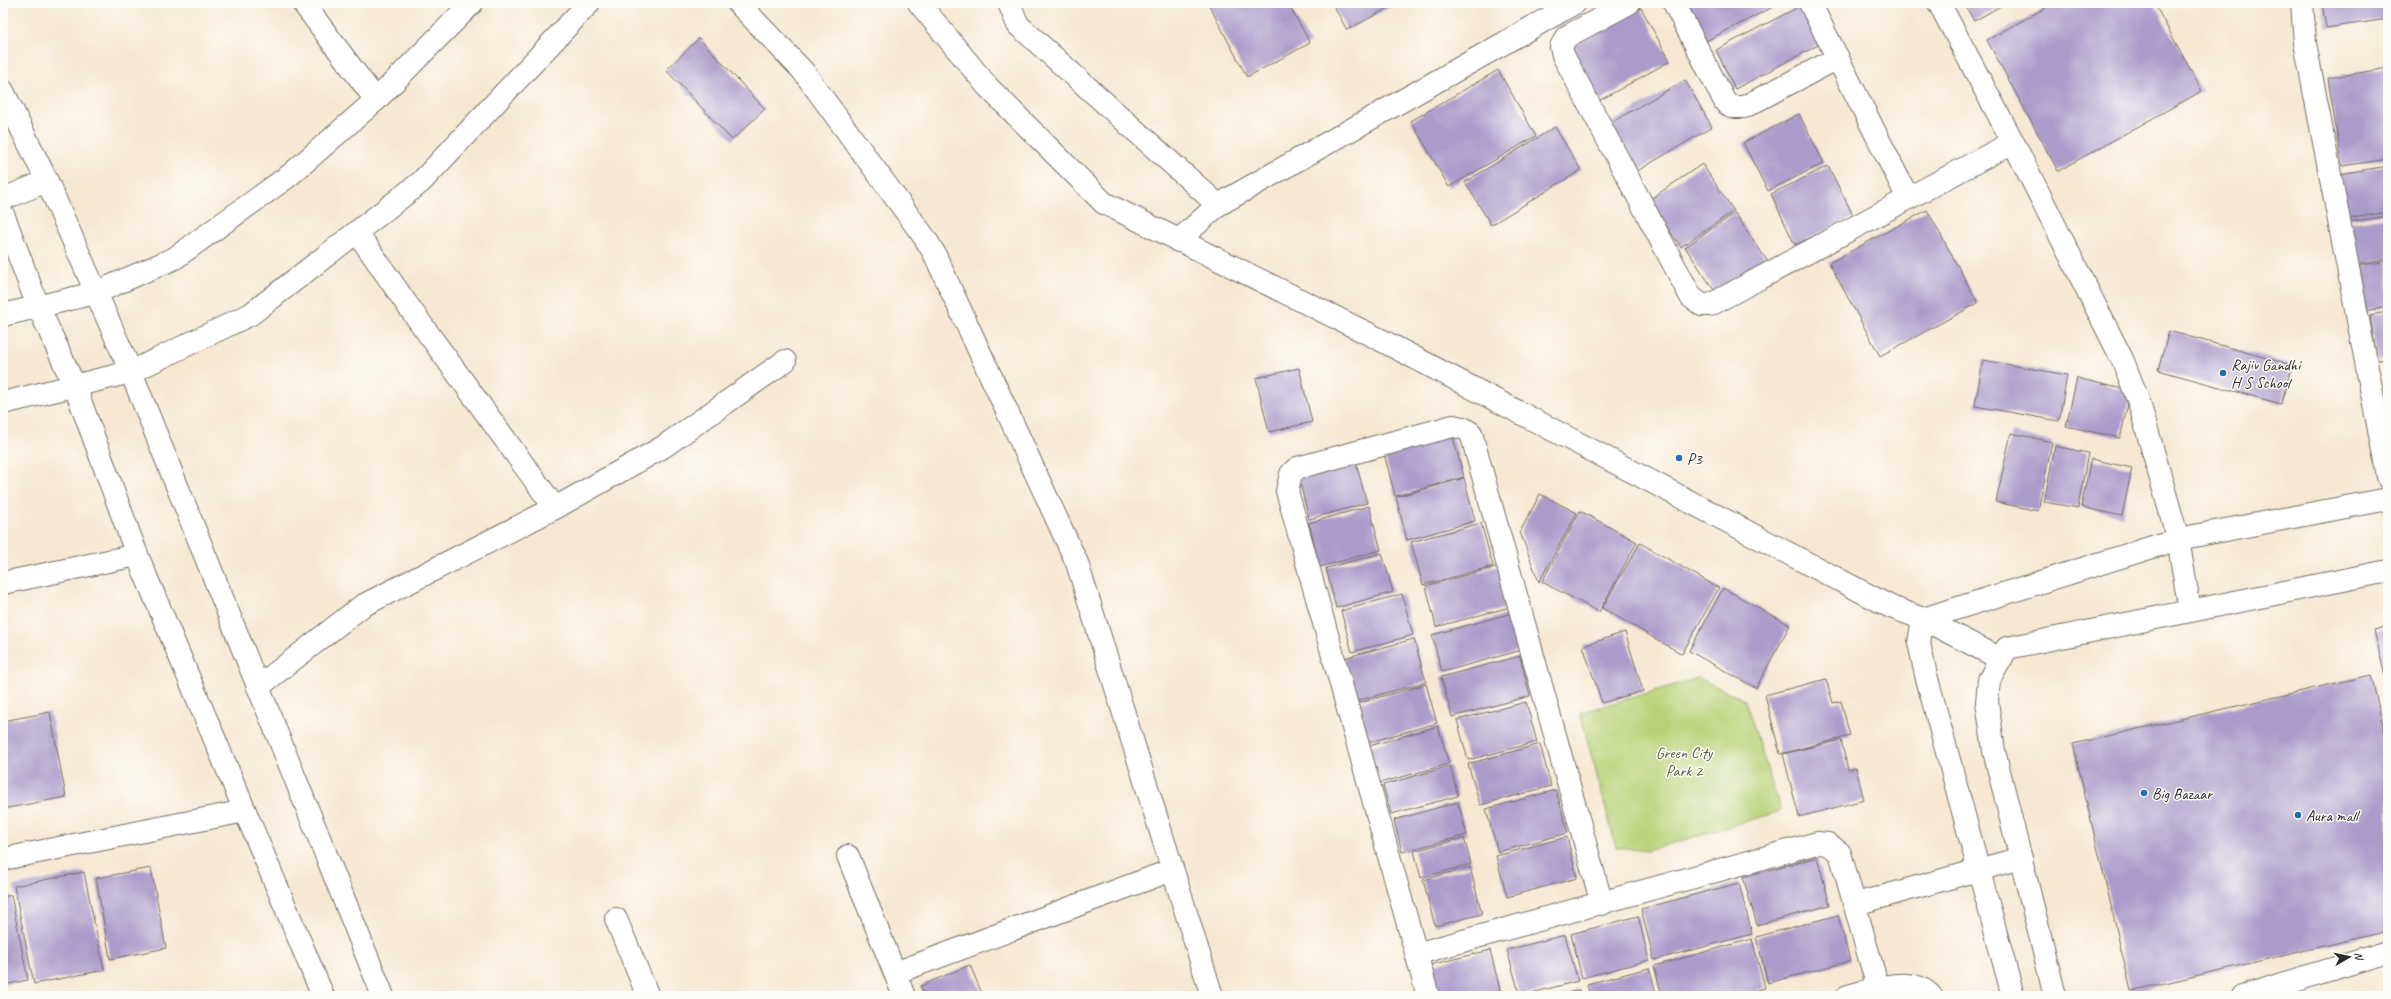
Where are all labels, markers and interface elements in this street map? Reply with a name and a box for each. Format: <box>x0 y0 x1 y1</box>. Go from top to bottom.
place label: Rajiv Gandhi H S School <box>2231 355 2302 393</box>
marker: Rajiv Gandhi H S School <box>2218 368 2228 378</box>
place label: P3 <box>1687 449 1703 469</box>
marker: P3 <box>1674 453 1684 463</box>
park label: Green City Park 2 <box>1656 743 1714 781</box>
place label: Big Bazaar <box>2152 784 2213 804</box>
marker: Big Bazaar <box>2139 788 2149 798</box>
place label: Aura mall <box>2306 806 2361 826</box>
marker: Aura mall <box>2293 810 2303 820</box>
north arrow <box>2329 937 2369 977</box>
text: N <box>2351 951 2367 962</box>

